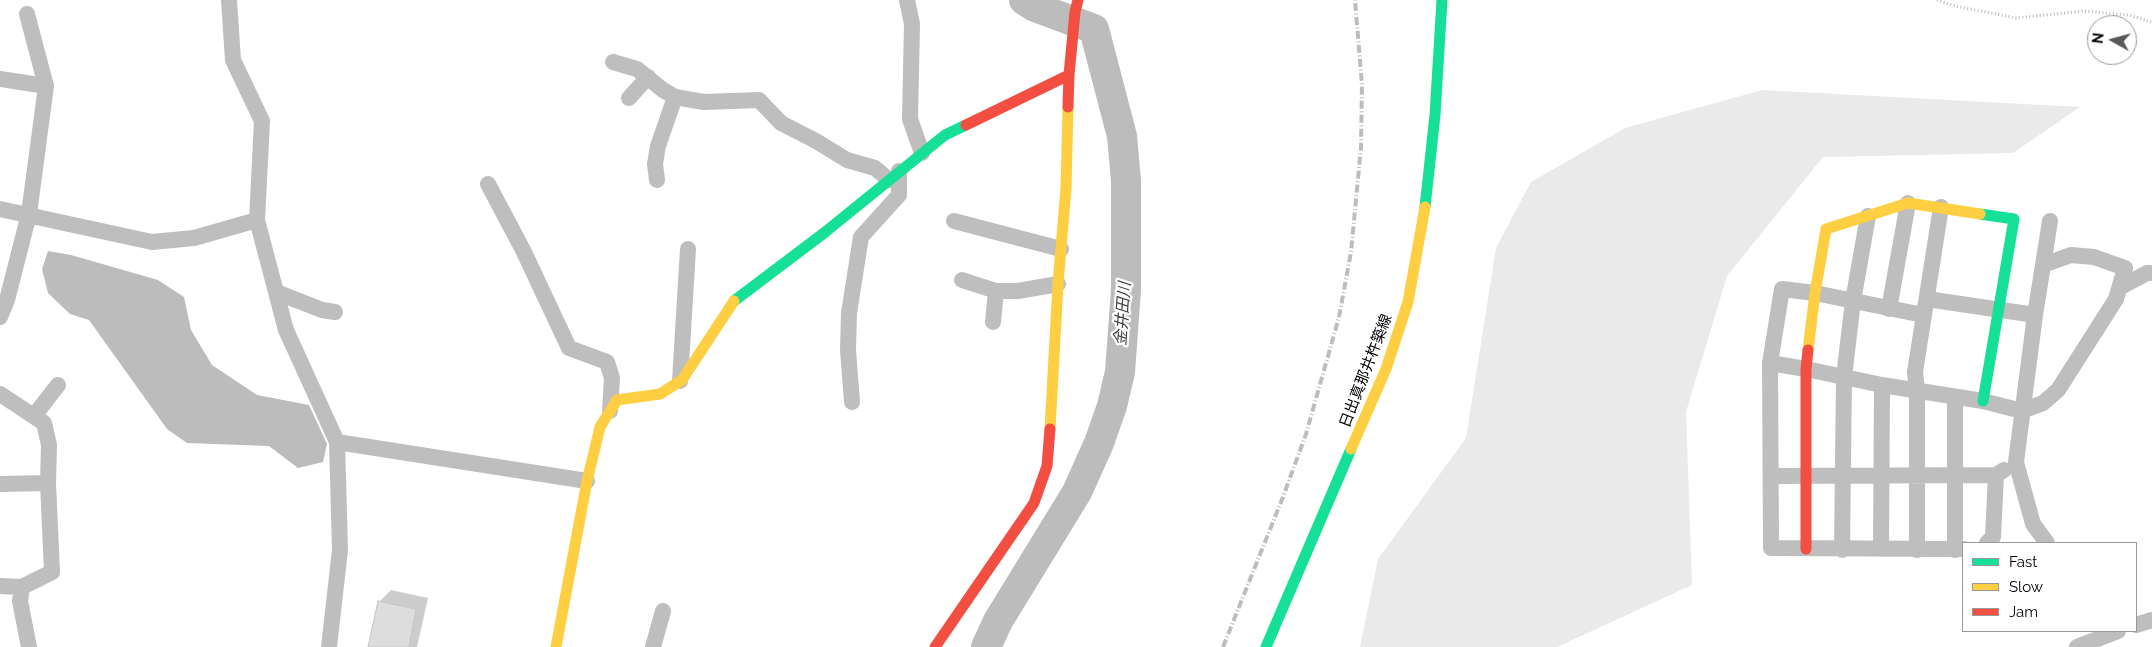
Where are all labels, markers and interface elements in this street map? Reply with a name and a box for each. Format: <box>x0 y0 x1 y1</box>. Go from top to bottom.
north arrow <box>2087 15 2137 65</box>
text: N <box>2090 32 2107 45</box>
water label: 金井田川 <box>1111 281 1135 347</box>
street label: 日出真那井杵築線 <box>1336 312 1396 430</box>
legend <box>1962 542 2137 632</box>
text: Fast <box>2009 553 2037 571</box>
text: Slow <box>2009 578 2043 596</box>
text: Jam <box>2009 603 2038 621</box>

